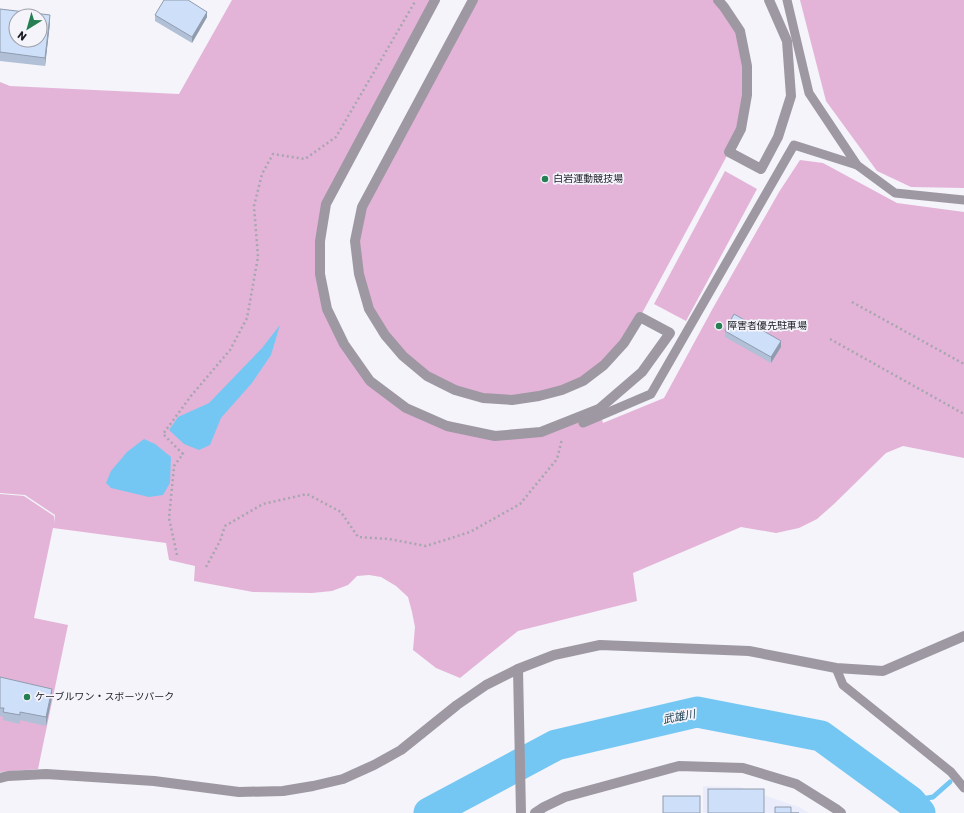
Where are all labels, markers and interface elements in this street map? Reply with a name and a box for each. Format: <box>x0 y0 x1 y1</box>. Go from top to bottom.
north arrow <box>8 8 48 48</box>
text: N <box>15 28 29 43</box>
place label: 白岩運動競技場 <box>553 173 623 185</box>
marker: 白岩運動競技場 <box>540 174 550 184</box>
place label: 障害者優先駐車場 <box>727 320 807 332</box>
marker: 障害者優先駐車場 <box>714 321 724 331</box>
place label: ケーブルワン・スポーツパーク <box>35 691 174 703</box>
marker: ケーブルワン・スポーツパーク <box>22 692 32 702</box>
water label: 武雄川 <box>662 707 697 727</box>

